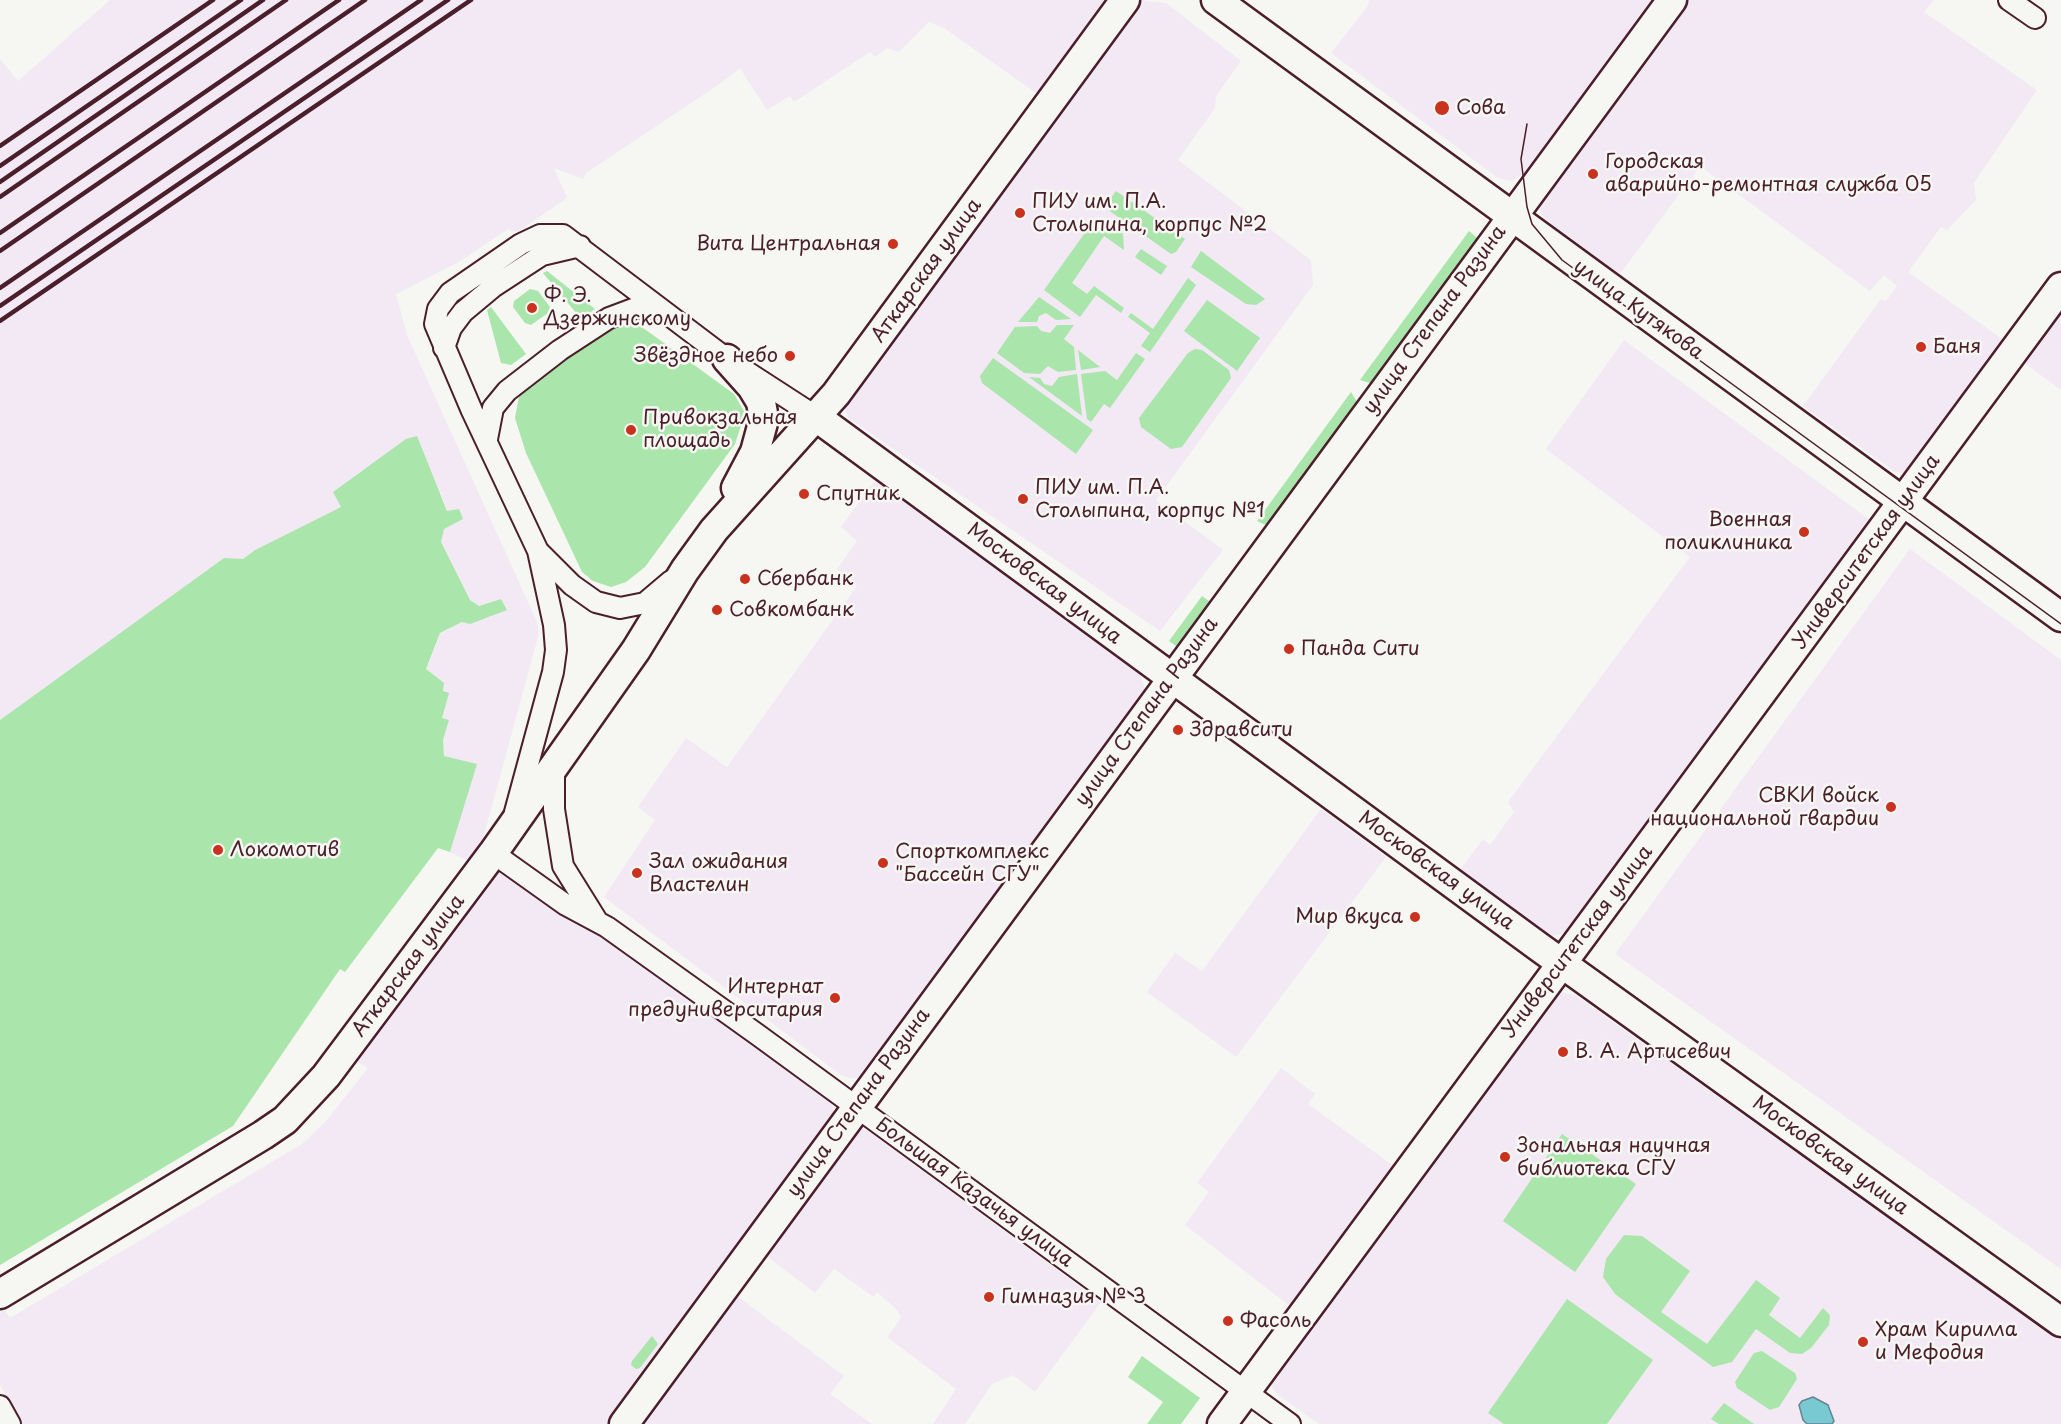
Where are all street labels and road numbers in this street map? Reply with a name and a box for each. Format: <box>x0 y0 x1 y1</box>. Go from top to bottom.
street label: Аткарская улица <box>867 194 987 348</box>
street label: улица Степана Разина <box>1358 221 1512 419</box>
street label: улица Кутякова <box>1568 255 1708 365</box>
street label: Университетская улица <box>1788 450 1946 654</box>
street label: Московская улица <box>962 518 1126 650</box>
street label: улица Степана Разина <box>1070 613 1224 811</box>
street label: Московская улица <box>1353 806 1519 936</box>
street label: Университетская улица <box>1498 841 1658 1043</box>
street label: Аткарская улица <box>348 890 470 1042</box>
street label: улица Степана Разина <box>782 1004 936 1202</box>
street label: Московская улица <box>1747 1091 1913 1221</box>
street label: Большая Казачья улица <box>870 1113 1078 1273</box>

